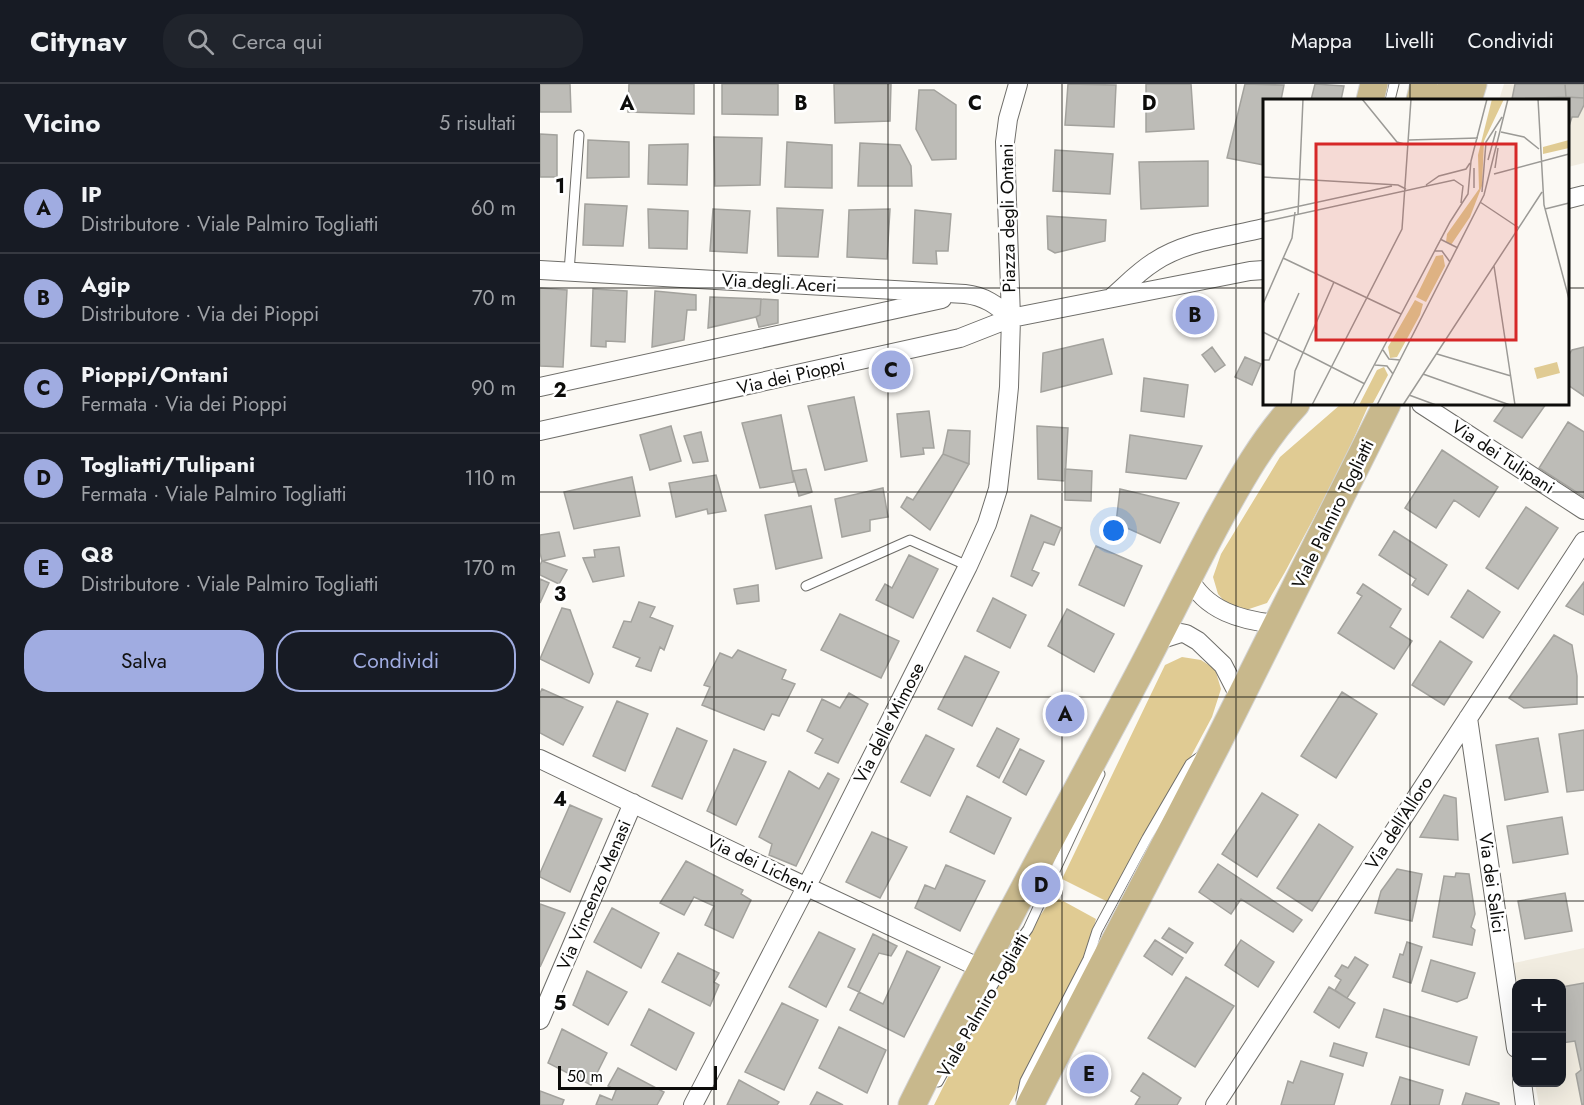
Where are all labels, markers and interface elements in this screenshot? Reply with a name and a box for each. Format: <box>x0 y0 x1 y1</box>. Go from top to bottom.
search box <box>163 14 583 68</box>
text: Citynav <box>30 21 127 62</box>
icon: search <box>184 25 217 58</box>
text: Cerca qui <box>232 25 323 57</box>
text: Mappa <box>1291 26 1352 56</box>
text: Livelli <box>1385 26 1435 56</box>
text: Condividi <box>1468 26 1554 56</box>
text: A <box>619 89 635 118</box>
text: B <box>794 89 808 118</box>
text: C <box>968 89 982 118</box>
text: D <box>1142 89 1156 118</box>
inset map <box>1263 99 1569 405</box>
text: Vicino <box>24 104 101 142</box>
text: 5 risultati <box>439 109 516 138</box>
street label: Piazza degli Ontani <box>994 143 1022 293</box>
text: 1 <box>555 172 565 201</box>
text: IP <box>81 178 102 210</box>
text: A <box>36 194 51 223</box>
text: 60 m <box>471 194 516 223</box>
text: Distributore · Viale Palmiro Togliatti <box>81 210 379 239</box>
street label: Via degli Aceri <box>721 267 837 299</box>
text: Agip <box>81 268 130 300</box>
text: B <box>37 284 50 313</box>
text: 70 m <box>472 284 516 313</box>
pin: B <box>1176 292 1214 338</box>
text: Distributore · Via dei Pioppi <box>81 300 319 329</box>
pin: C <box>872 348 910 392</box>
street label: Via dei Pioppi <box>735 351 847 401</box>
text: Pioppi/Ontani <box>81 358 228 390</box>
text: C <box>36 374 51 403</box>
text: 90 m <box>471 374 516 403</box>
text: 2 <box>553 376 567 405</box>
text: Fermata · Via dei Pioppi <box>81 390 287 419</box>
street label: Via dei Tulipani <box>1446 414 1560 500</box>
street label: Viale Palmiro Togliatti <box>1285 435 1381 593</box>
text: Togliatti/Tulipani <box>81 448 255 480</box>
text: D <box>36 464 51 493</box>
text: 110 m <box>464 464 516 493</box>
text: Fermata · Viale Palmiro Togliatti <box>81 480 347 509</box>
your location <box>1099 516 1128 545</box>
text: Q8 <box>81 538 114 570</box>
text: E <box>37 554 50 583</box>
text: 170 m <box>463 554 516 583</box>
text: Distributore · Viale Palmiro Togliatti <box>81 570 379 599</box>
text: 3 <box>554 580 566 609</box>
button: Salva <box>24 630 264 692</box>
button: Condividi <box>276 630 516 692</box>
street label: Via delle Mimose <box>847 658 931 788</box>
pin: A <box>1046 692 1084 736</box>
street label: Via dell'Alloro <box>1359 771 1439 875</box>
text: 4 <box>553 785 567 814</box>
street label: Via Vincenzo Menasi <box>551 816 637 974</box>
street label: Via dei Licheni <box>703 828 817 900</box>
street label: Via dei Salici <box>1472 831 1512 935</box>
pin: D <box>1022 862 1060 908</box>
street label: Viale Palmiro Togliatti <box>931 928 1035 1082</box>
map controls <box>1512 979 1566 1087</box>
button: + <box>1512 979 1566 1033</box>
text: 5 <box>554 989 567 1018</box>
button: − <box>1512 1033 1566 1087</box>
pin: E <box>1070 1052 1108 1096</box>
scale bar <box>558 1063 717 1090</box>
text: 50 m <box>567 1065 603 1088</box>

